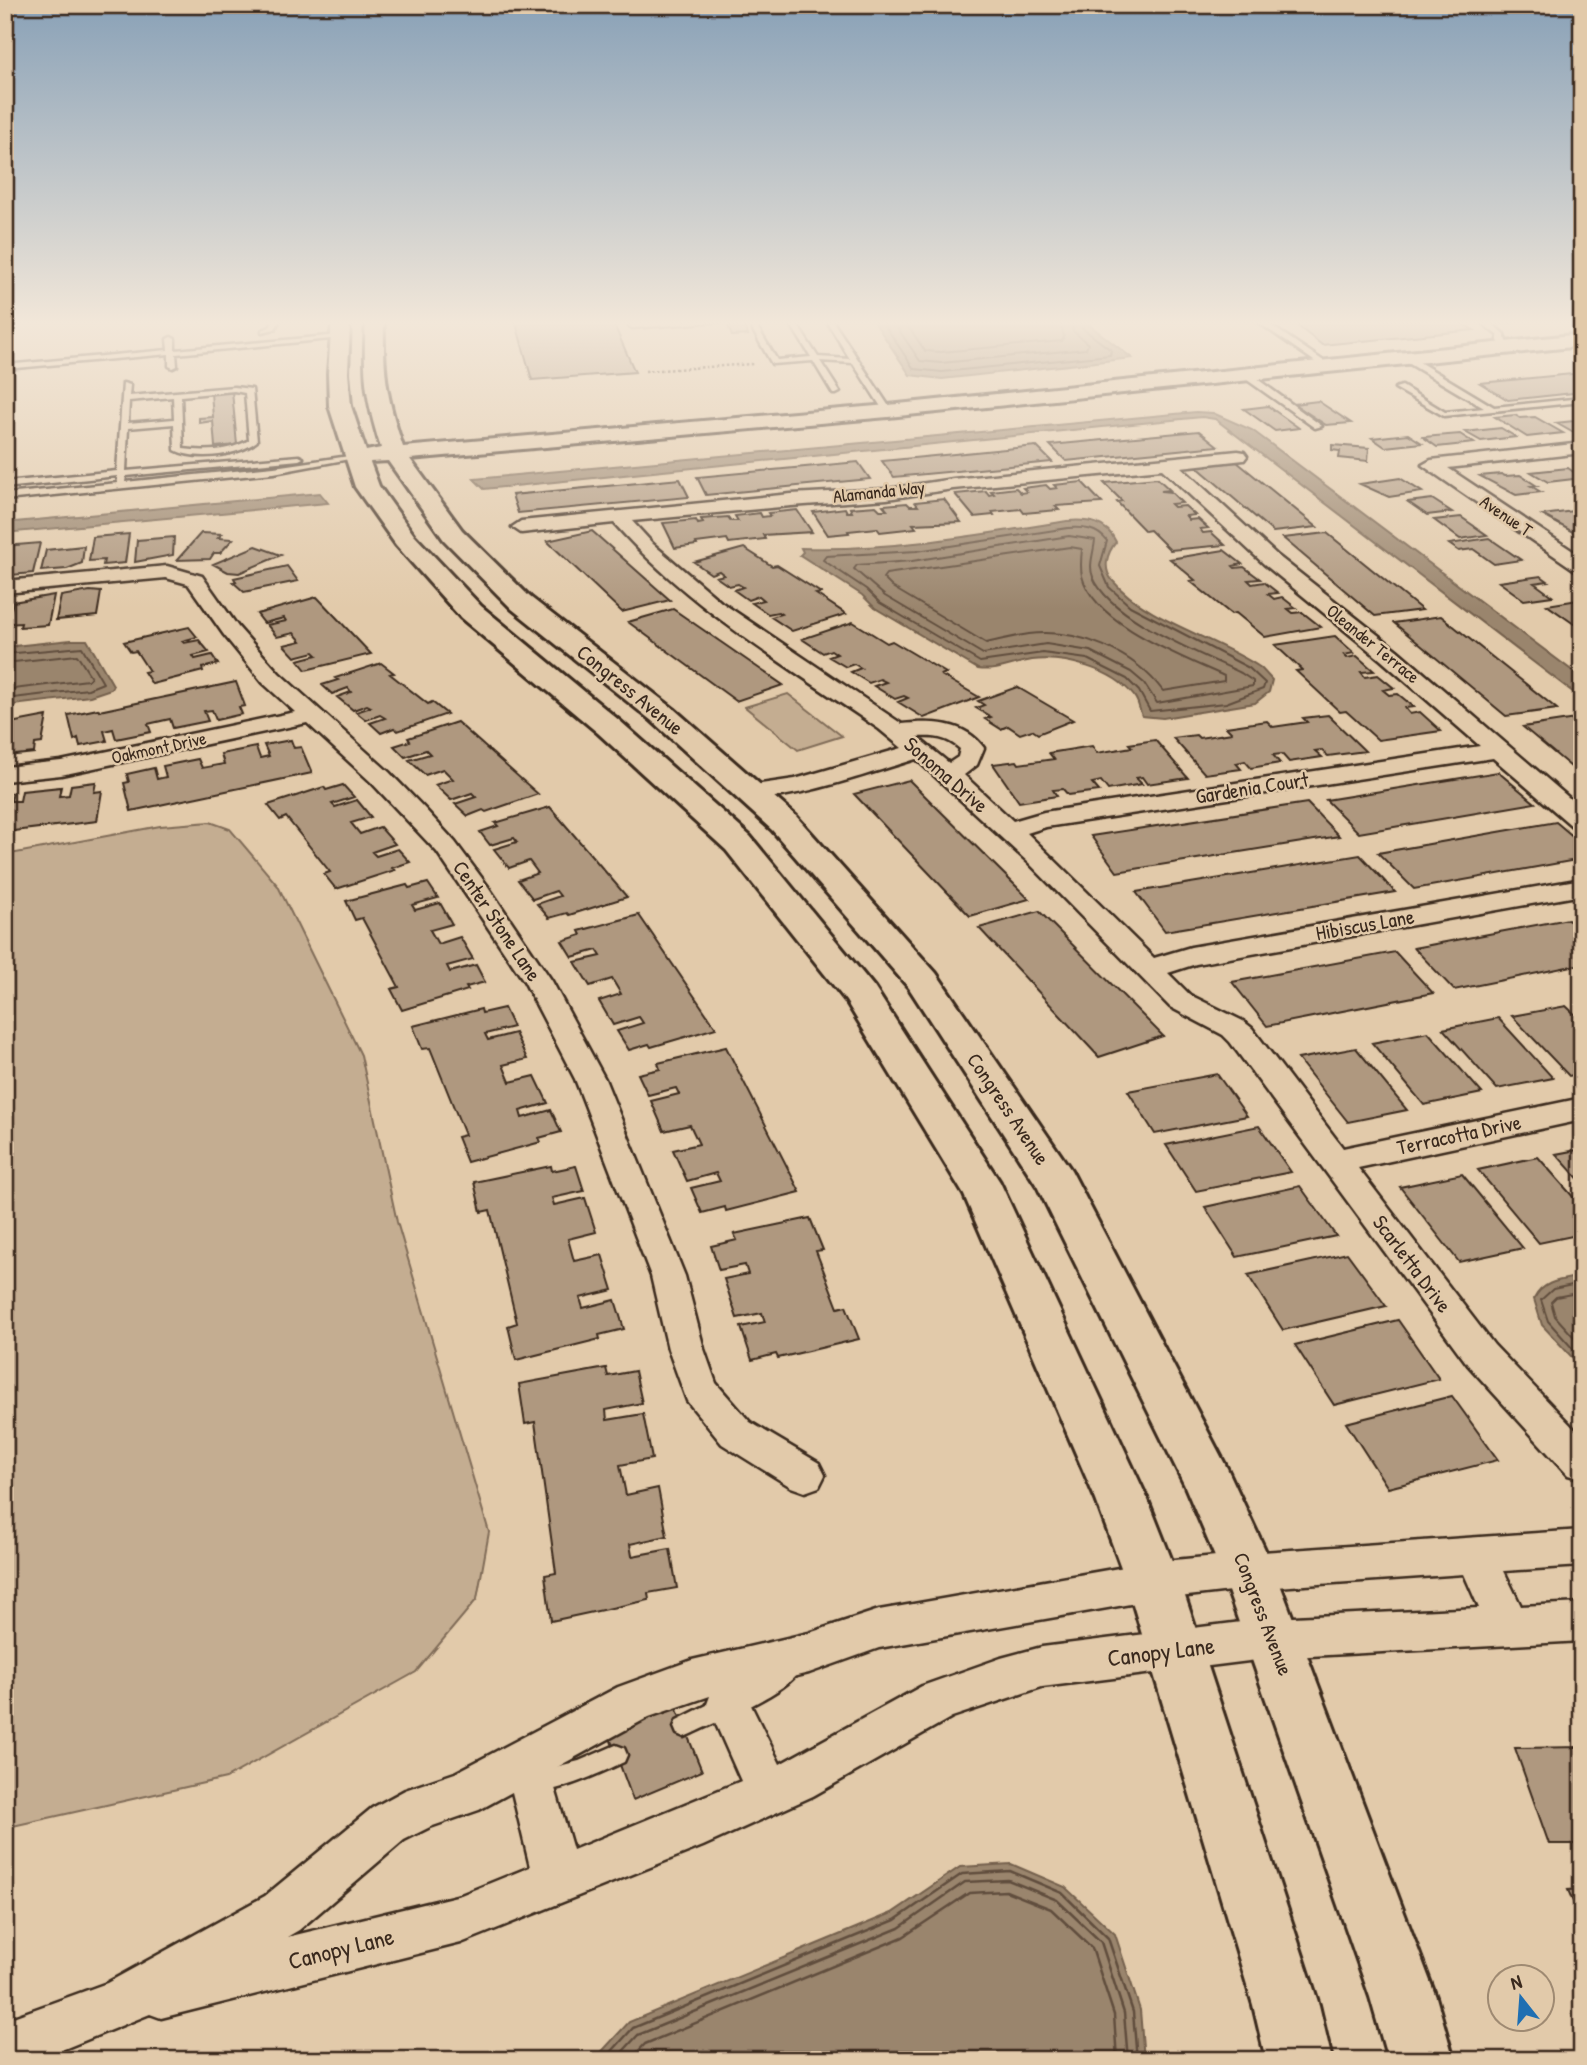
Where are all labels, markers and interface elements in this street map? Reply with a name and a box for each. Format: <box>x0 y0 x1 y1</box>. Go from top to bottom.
street label: Alamanda Way <box>832 474 926 509</box>
street label: Avenue T <box>1475 489 1538 543</box>
street label: Oleander Terrace <box>1322 598 1425 689</box>
street label: Congress Avenue <box>571 638 690 742</box>
street label: Oakmont Drive <box>109 725 209 770</box>
street label: Sonoma Drive <box>898 730 995 819</box>
street label: Gardenia Court <box>1193 764 1311 811</box>
street label: Center Stone Lane <box>446 855 549 987</box>
street label: Hibiscus Lane <box>1313 902 1416 947</box>
street label: Congress Avenue <box>960 1047 1057 1171</box>
street label: Terracotta Drive <box>1394 1107 1524 1162</box>
street label: Scarletta Drive <box>1366 1209 1459 1318</box>
street label: Congress Avenue <box>1227 1548 1300 1679</box>
street label: Canopy Lane <box>1105 1629 1217 1673</box>
street label: Canopy Lane <box>285 1919 397 1977</box>
north arrow <box>1486 1964 1556 2034</box>
text: N <box>1507 1968 1525 1996</box>

